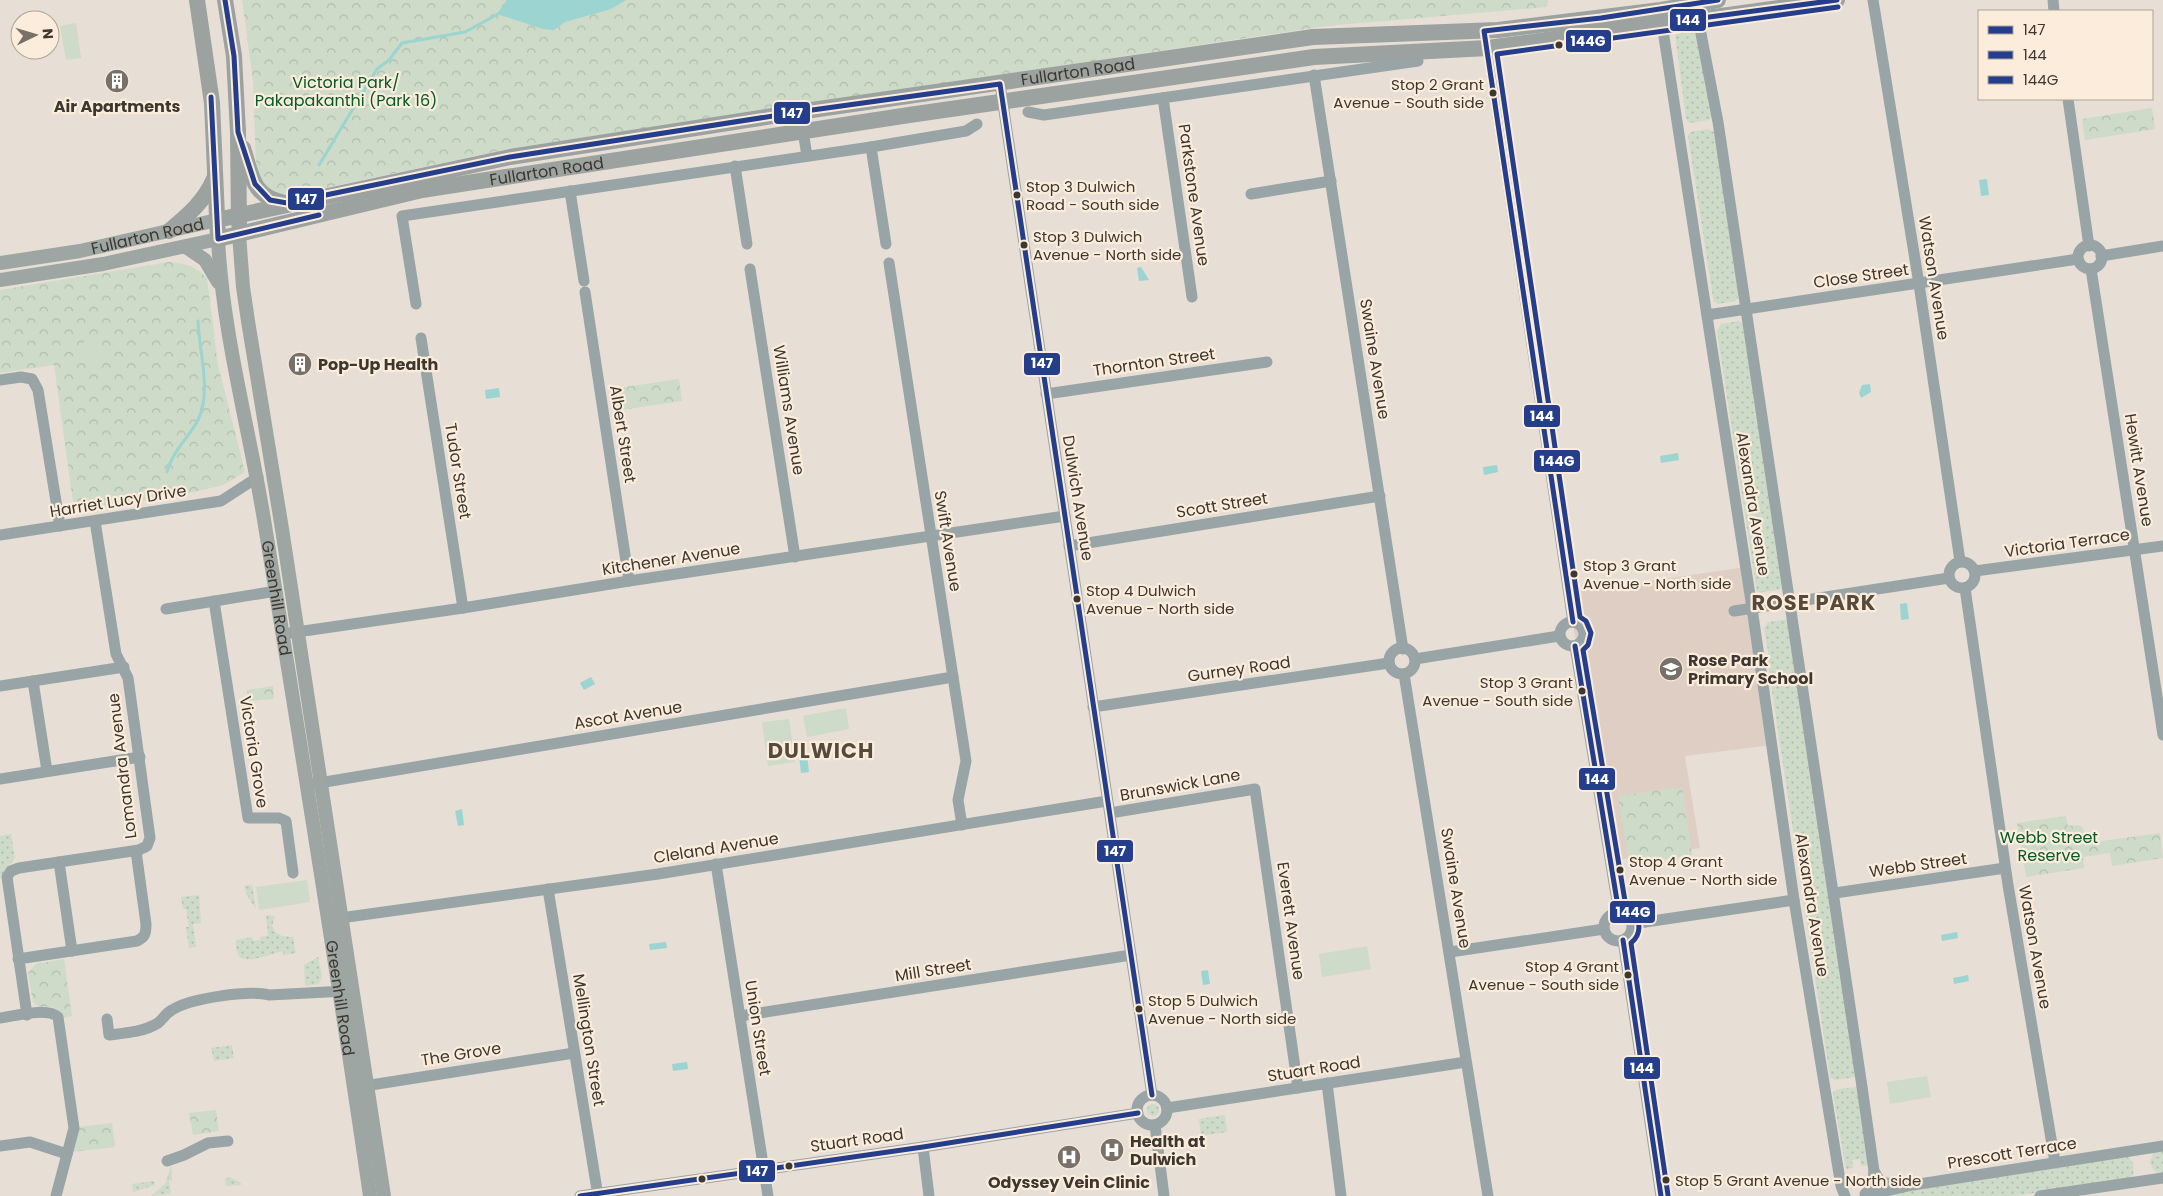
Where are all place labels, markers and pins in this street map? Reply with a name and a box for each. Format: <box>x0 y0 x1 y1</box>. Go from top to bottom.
unlabelled marker <box>1554 40 1564 50</box>
building icon: Air Apartments <box>104 68 130 94</box>
place label: Stop 2 Grant Avenue - South side <box>1333 74 1484 113</box>
marker: Stop 2 Grant Avenue - South side <box>1488 88 1498 98</box>
place label: Air Apartments <box>54 95 180 118</box>
place label: Stop 3 Dulwich Road - South side <box>1026 176 1159 215</box>
marker: Stop 3 Dulwich Road - South side <box>1012 190 1022 200</box>
place label: Stop 3 Dulwich Avenue - North side <box>1033 226 1181 265</box>
marker: Stop 3 Dulwich Avenue - North side <box>1019 240 1029 250</box>
building icon: Pop-Up Health <box>287 351 313 377</box>
place label: Pop-Up Health <box>318 353 438 376</box>
place label: Stop 3 Grant Avenue - North side <box>1583 555 1731 594</box>
marker: Stop 3 Grant Avenue - North side <box>1569 569 1579 579</box>
place label: Stop 4 Dulwich Avenue - North side <box>1086 580 1234 619</box>
marker: Stop 4 Dulwich Avenue - North side <box>1072 594 1082 604</box>
place label: Rose Park Primary School <box>1688 649 1813 690</box>
school or university icon: Rose Park Primary School <box>1658 656 1684 682</box>
place label: Stop 3 Grant Avenue - South side <box>1422 672 1573 711</box>
marker: Stop 3 Grant Avenue - South side <box>1577 686 1587 696</box>
place label: Stop 4 Grant Avenue - North side <box>1629 851 1777 890</box>
marker: Stop 4 Grant Avenue - North side <box>1615 865 1625 875</box>
place label: Stop 4 Grant Avenue - South side <box>1468 956 1619 995</box>
marker: Stop 4 Grant Avenue - South side <box>1623 970 1633 980</box>
place label: Stop 5 Dulwich Avenue - North side <box>1148 990 1296 1029</box>
marker: Stop 5 Dulwich Avenue - North side <box>1134 1004 1144 1014</box>
place label: Health at Dulwich <box>1130 1130 1205 1171</box>
hospital icon: Health at Dulwich <box>1099 1137 1125 1163</box>
hospital icon: Odyssey Vein Clinic <box>1056 1144 1082 1170</box>
unlabelled marker <box>784 1161 794 1171</box>
place label: Stop 5 Grant Avenue - North side <box>1675 1170 1921 1191</box>
place label: Odyssey Vein Clinic <box>988 1171 1150 1194</box>
unlabelled marker <box>697 1174 707 1184</box>
marker: Stop 5 Grant Avenue - North side <box>1661 1175 1671 1185</box>

